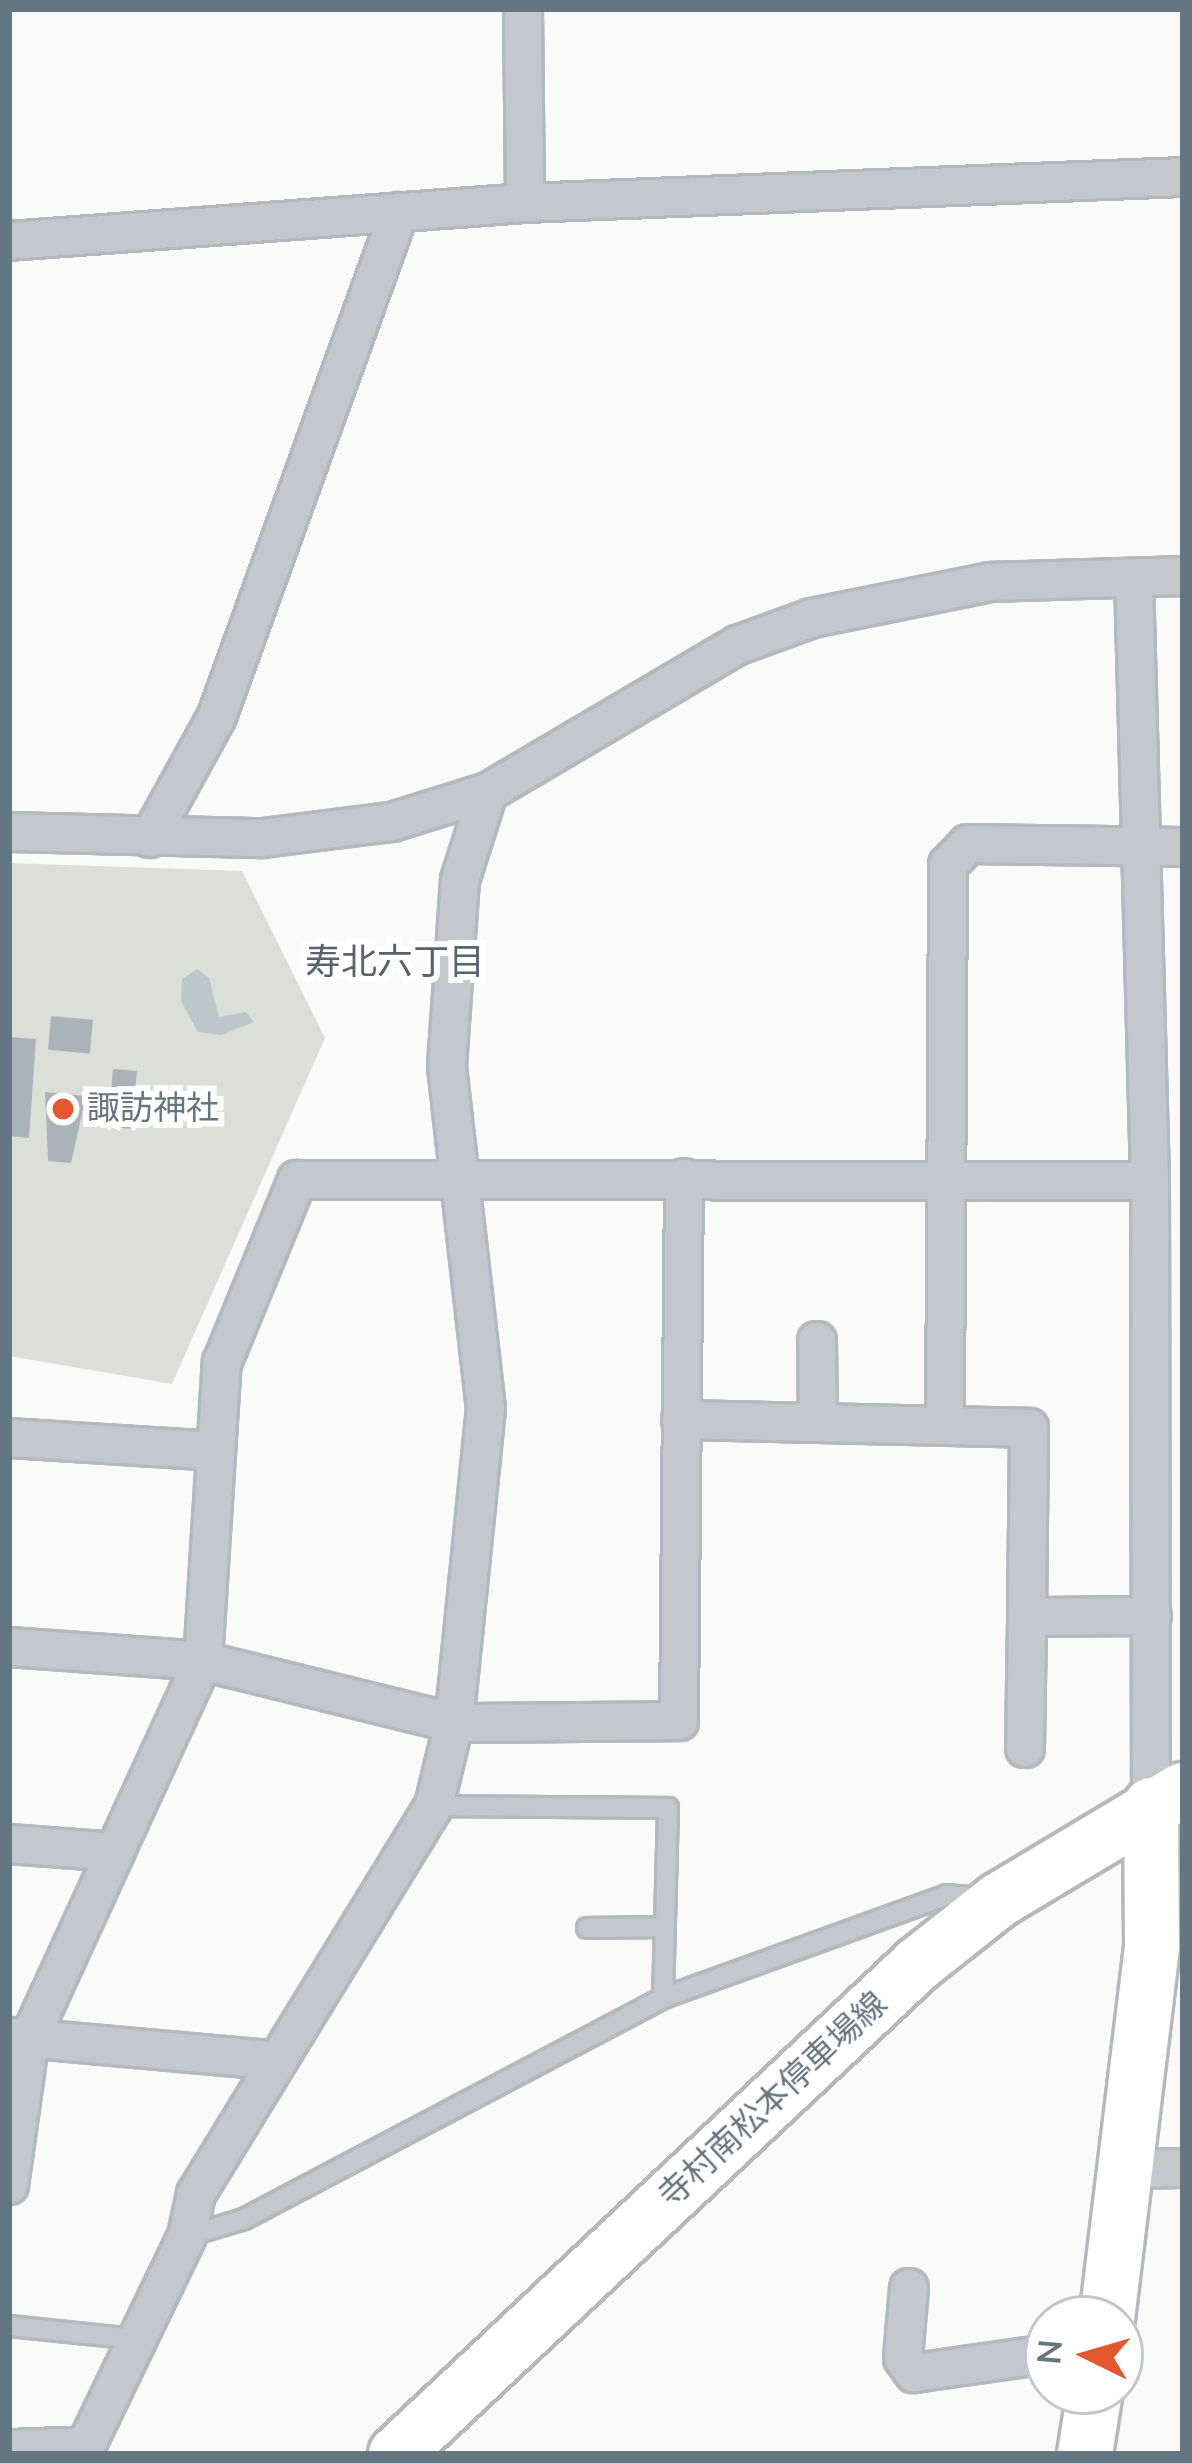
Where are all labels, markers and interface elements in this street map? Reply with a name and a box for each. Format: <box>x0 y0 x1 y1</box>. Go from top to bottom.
district label: 寿北六丁目 <box>305 941 485 985</box>
place label: 諏訪神社 <box>87 1089 219 1129</box>
marker: 諏訪神社 <box>50 1096 76 1122</box>
street label: 寺村南松本停車場線 <box>651 1984 895 2216</box>
north arrow <box>1024 2295 1144 2415</box>
text: N <box>1027 2338 1074 2366</box>

